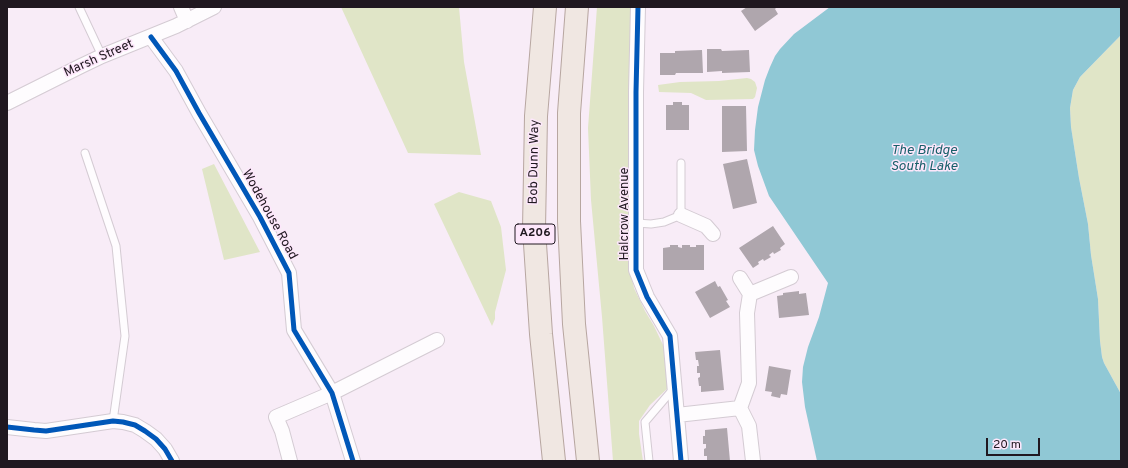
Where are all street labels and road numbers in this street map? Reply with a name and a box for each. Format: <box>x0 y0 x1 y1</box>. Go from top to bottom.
street label: Marsh Street <box>62 37 136 81</box>
street label: Bob Dunn Way <box>526 120 544 204</box>
street label: Wodehouse Road <box>238 167 300 263</box>
street label: Halcrow Avenue <box>617 167 633 261</box>
road number: A206 <box>515 224 555 244</box>

